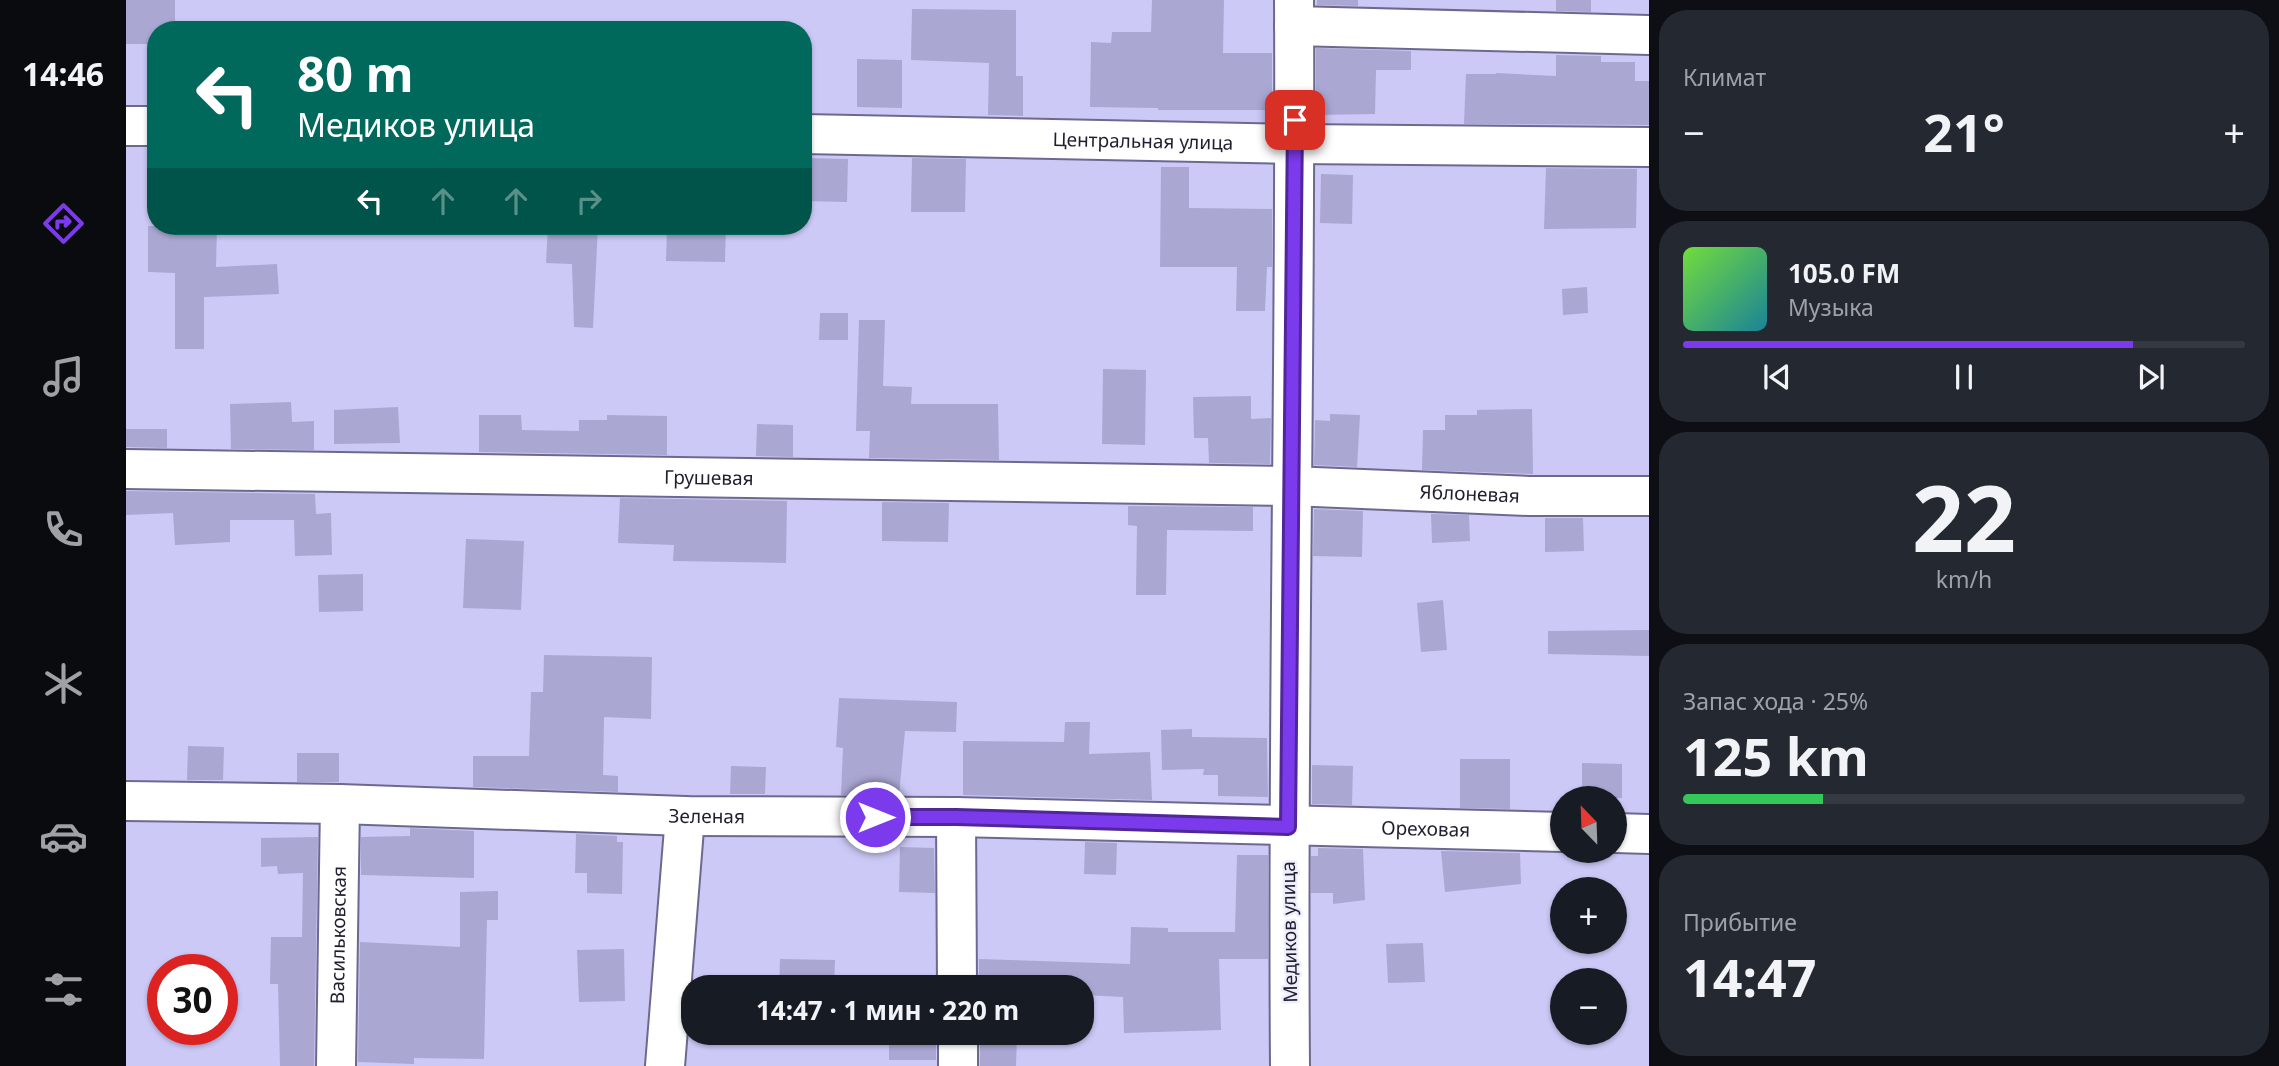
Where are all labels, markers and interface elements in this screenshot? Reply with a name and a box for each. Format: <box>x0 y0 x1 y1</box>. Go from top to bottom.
text: 80 m <box>297 40 414 106</box>
icon: left <box>182 49 273 140</box>
text: 14:46 <box>22 52 104 95</box>
text: Климат <box>1683 61 1766 93</box>
pin <box>1265 90 1325 150</box>
text: 21° <box>1923 96 2005 167</box>
icon: arrive <box>1276 101 1314 139</box>
text: Медиков улица <box>297 103 535 146</box>
text: − <box>1683 106 1705 158</box>
text: + <box>2223 106 2245 158</box>
street label: Центральная улица <box>1052 126 1234 156</box>
icon: left <box>351 182 389 220</box>
icon: ahead <box>424 182 462 220</box>
icon: ahead <box>497 182 535 220</box>
icon: right <box>570 182 608 220</box>
icon: directions <box>39 199 88 248</box>
text: 105.0 FM <box>1788 255 1900 291</box>
text: Музыка <box>1788 291 1874 323</box>
icon: music <box>39 352 88 401</box>
icon: previous <box>1758 358 1796 396</box>
icon: pause <box>1945 358 1983 396</box>
icon: next <box>2132 358 2170 396</box>
text: 22 <box>1912 455 2016 579</box>
street label: Грушевая <box>664 464 754 491</box>
street label: Яблоневая <box>1419 478 1520 509</box>
icon: phone <box>39 505 88 554</box>
text: km/h <box>1936 563 1992 595</box>
icon: climate <box>39 659 88 708</box>
text: Запас хода · 25% <box>1683 685 1868 717</box>
text: 125 km <box>1683 720 1869 791</box>
position arrow <box>838 780 912 854</box>
north arrow <box>1550 786 1628 863</box>
map controls <box>1550 786 1627 1045</box>
street label: Зеленая <box>668 802 745 829</box>
icon: car <box>39 812 88 861</box>
street label: Ореховая <box>1381 815 1470 843</box>
street label: Медиков улица <box>1275 861 1303 1003</box>
street label: Васильковская <box>324 866 352 1004</box>
button: + <box>1550 877 1627 954</box>
text: Прибытие <box>1683 906 1797 938</box>
text: 14:47 <box>1683 941 1817 1012</box>
speed limit sign: 30 <box>147 954 238 1045</box>
icon: filters <box>39 965 88 1014</box>
button: − <box>1550 968 1627 1045</box>
text: 14:47 · 1 мин · 220 m <box>756 992 1019 1028</box>

